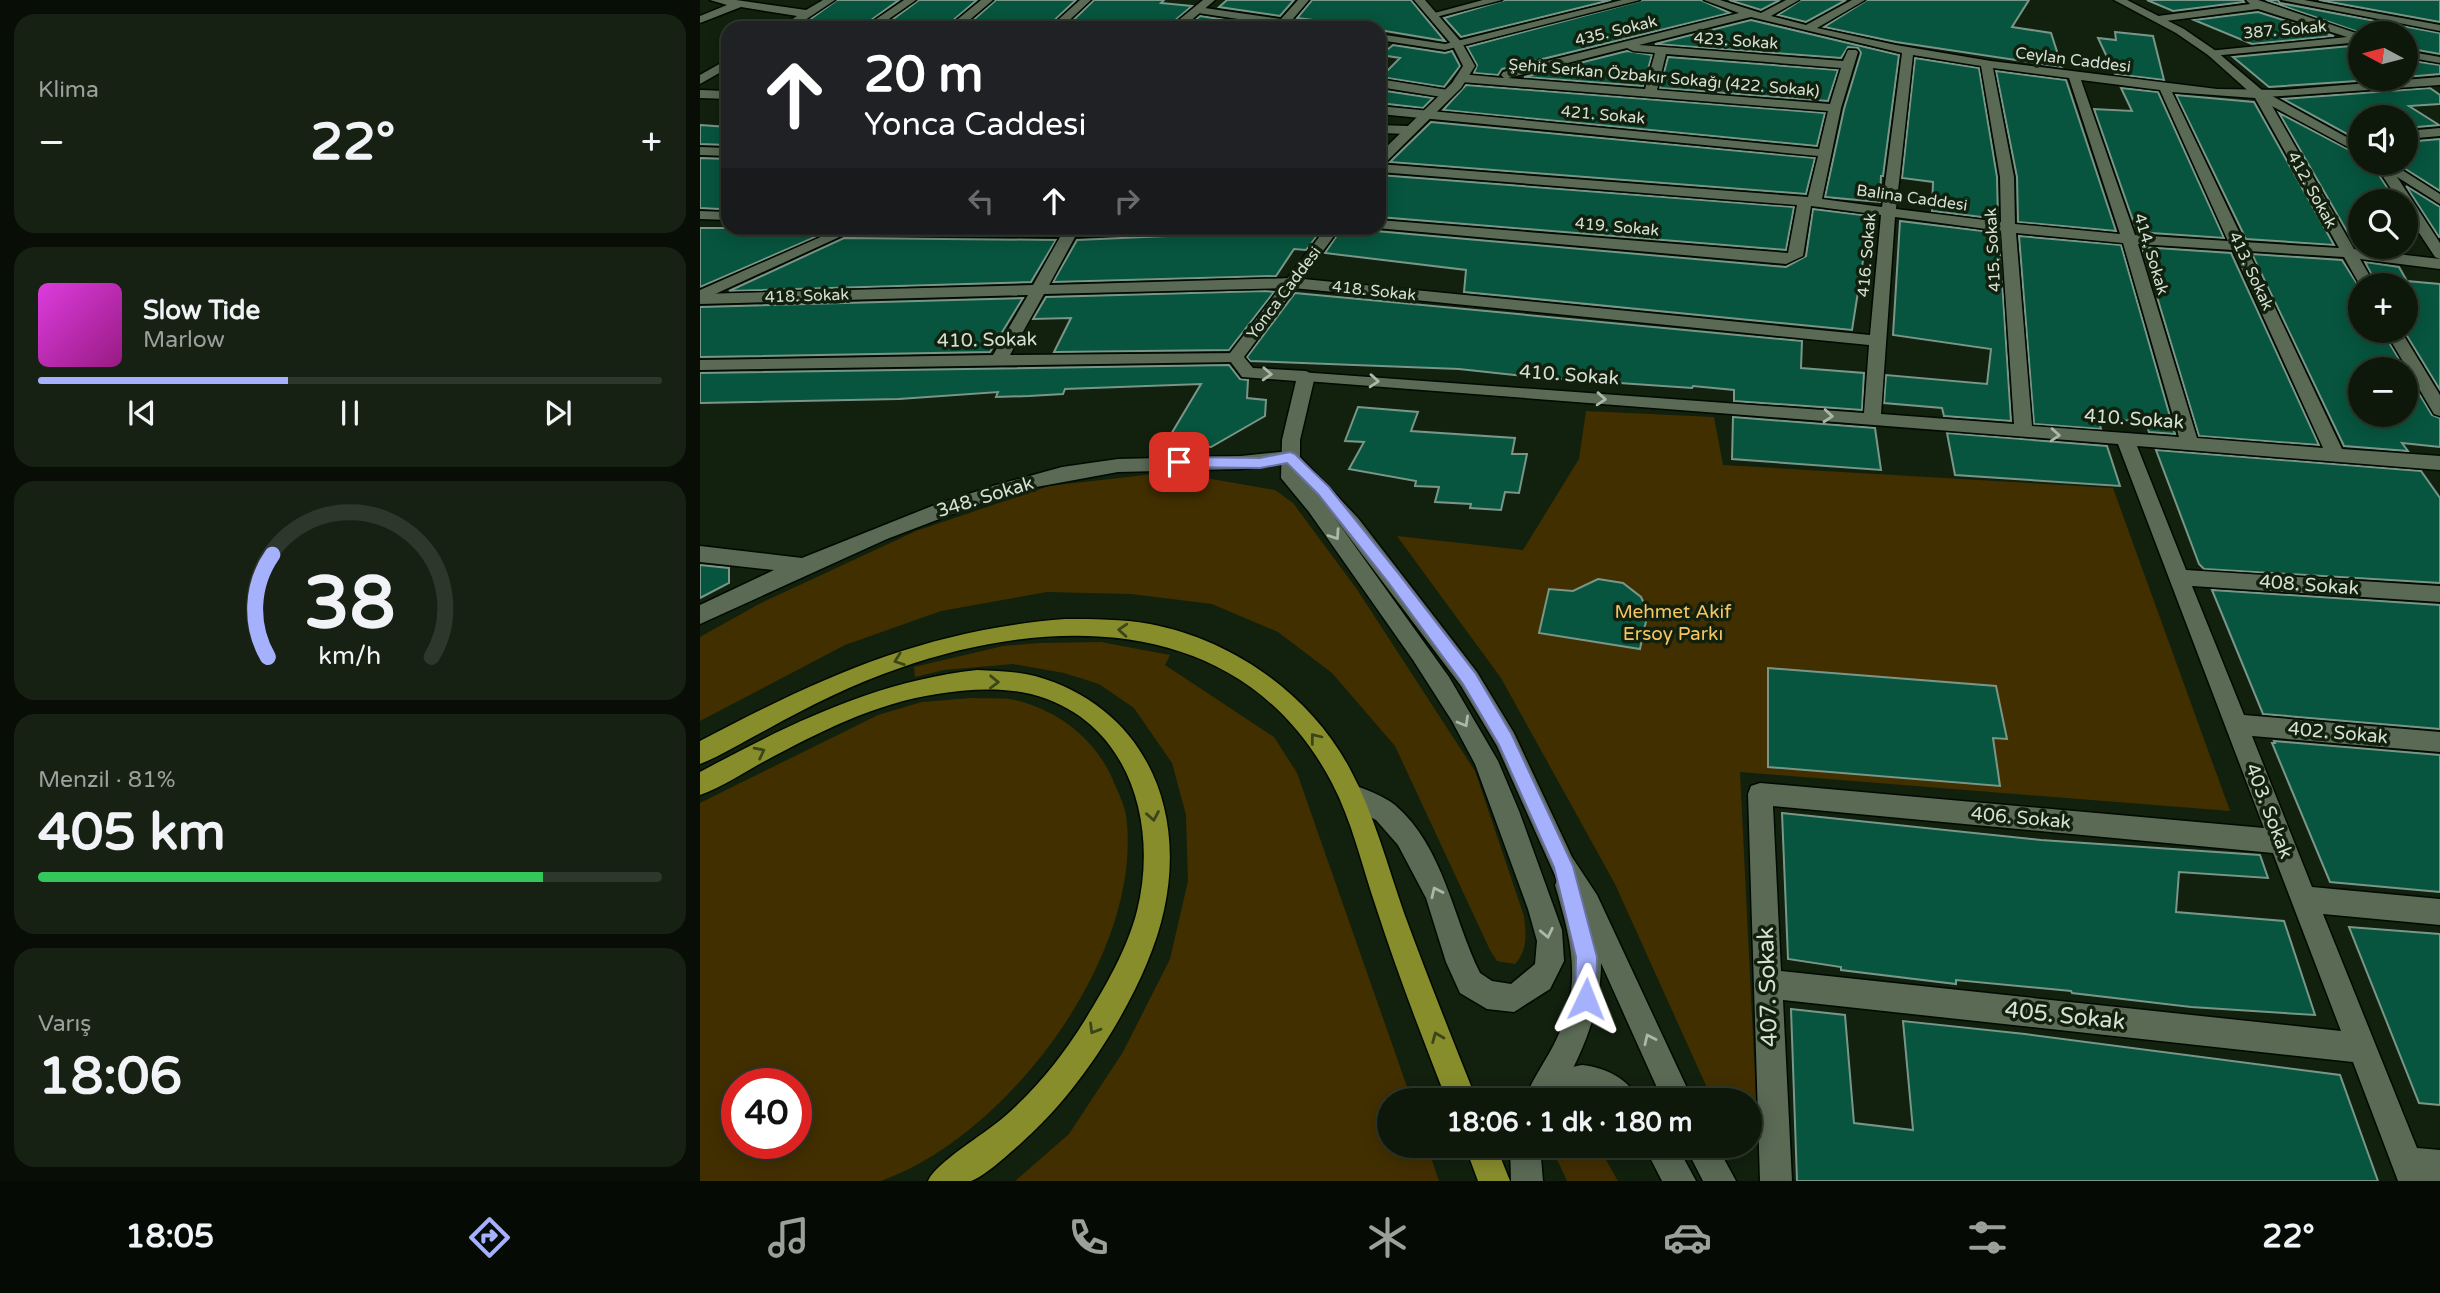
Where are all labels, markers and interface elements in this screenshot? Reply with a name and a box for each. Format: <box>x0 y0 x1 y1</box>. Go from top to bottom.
street label: 435. Sokak <box>1573 11 1660 51</box>
street label: 387. Sokak <box>2243 16 2328 44</box>
north arrow <box>2348 21 2418 91</box>
map controls <box>2348 21 2418 427</box>
street label: 423. Sokak <box>1693 28 1779 54</box>
street label: Ceylan Caddesi <box>2014 43 2132 77</box>
text: 20 m <box>864 46 983 105</box>
icon: ahead <box>749 49 840 140</box>
street label: Şehit Serkan Özbakır Sokağı (422. Sokak) <box>1508 54 1820 102</box>
text: Klima <box>38 76 99 104</box>
street label: 421. Sokak <box>1560 101 1646 129</box>
button: sound <box>2348 105 2418 175</box>
text: Yonca Caddesi <box>864 106 1086 144</box>
text: 22° <box>310 111 395 174</box>
text: − <box>38 120 65 166</box>
text: + <box>641 120 662 166</box>
street label: 412. Sokak <box>2283 148 2341 232</box>
street label: Balina Caddesi <box>1855 180 1969 216</box>
icon: left <box>962 182 1000 220</box>
icon: ahead <box>1035 182 1073 220</box>
icon: right <box>1108 182 1146 220</box>
button: search <box>2348 189 2418 259</box>
street label: 415. Sokak <box>1981 207 2005 293</box>
street label: 414. Sokak <box>2129 211 2173 298</box>
street label: 416. Sokak <box>1853 212 1881 298</box>
street label: 419. Sokak <box>1574 213 1660 241</box>
street label: 413. Sokak <box>2224 229 2278 314</box>
street label: Yonca Caddesi <box>1243 243 1325 343</box>
button: + <box>2348 273 2418 343</box>
street label: 418. Sokak <box>1331 277 1417 305</box>
street label: 418. Sokak <box>765 285 850 307</box>
text: Slow Tide <box>143 295 260 326</box>
text: Marlow <box>143 326 225 354</box>
street label: 410. Sokak <box>937 328 1037 352</box>
button: − <box>2348 357 2418 427</box>
street label: 410. Sokak <box>1518 361 1620 389</box>
one-way arrow <box>1262 367 1273 382</box>
one-way arrow <box>1369 373 1380 388</box>
one-way arrow <box>1596 391 1607 406</box>
icon: previous <box>123 394 161 432</box>
icon: pause <box>331 394 369 432</box>
icon: next <box>539 394 577 432</box>
street label: 410. Sokak <box>2083 405 2185 433</box>
one-way arrow <box>1823 409 1834 424</box>
one-way arrow <box>2049 427 2060 442</box>
pin <box>1149 432 1209 492</box>
icon: arrive <box>1160 443 1198 481</box>
street label: 348. Sokak <box>934 472 1036 522</box>
one-way arrow <box>1327 527 1339 540</box>
text: 38 <box>304 560 396 648</box>
street label: 408. Sokak <box>2258 571 2360 599</box>
park label: Mehmet Akif Ersoy Parkı <box>1614 601 1732 645</box>
one-way arrow <box>1117 623 1128 638</box>
text: km/h <box>319 640 381 670</box>
one-way arrow <box>894 652 906 666</box>
one-way arrow <box>990 674 1000 690</box>
one-way arrow <box>1456 714 1469 727</box>
street label: 402. Sokak <box>2287 718 2389 748</box>
one-way arrow <box>1311 733 1324 745</box>
one-way arrow <box>753 746 765 760</box>
street label: 403. Sokak <box>2241 760 2297 862</box>
text: Menzil · 81% <box>38 766 175 794</box>
text: 405 km <box>38 801 226 864</box>
street label: 406. Sokak <box>1970 803 2072 833</box>
one-way arrow <box>1144 810 1159 822</box>
one-way arrow <box>1430 887 1444 899</box>
one-way arrow <box>1539 927 1553 939</box>
street label: 407. Sokak <box>1752 927 1784 1047</box>
position arrow <box>1549 962 1623 1036</box>
street label: 405. Sokak <box>2003 996 2127 1036</box>
text: Varış <box>38 1010 91 1038</box>
one-way arrow <box>1089 1021 1102 1034</box>
one-way arrow <box>1431 1032 1445 1044</box>
one-way arrow <box>1643 1034 1657 1046</box>
text: 18:06 <box>38 1045 182 1108</box>
speed limit sign: 40 <box>721 1068 812 1159</box>
text: 18:06 · 1 dk · 180 m <box>1447 1107 1692 1138</box>
icon: directions <box>465 1213 514 1262</box>
icon: music <box>764 1213 813 1262</box>
icon: phone <box>1064 1213 1113 1262</box>
icon: climate <box>1363 1213 1412 1262</box>
icon: car <box>1663 1213 1712 1262</box>
icon: filters <box>1963 1213 2012 1262</box>
text: 18:05 <box>125 1218 214 1256</box>
text: 22° <box>2262 1218 2315 1256</box>

